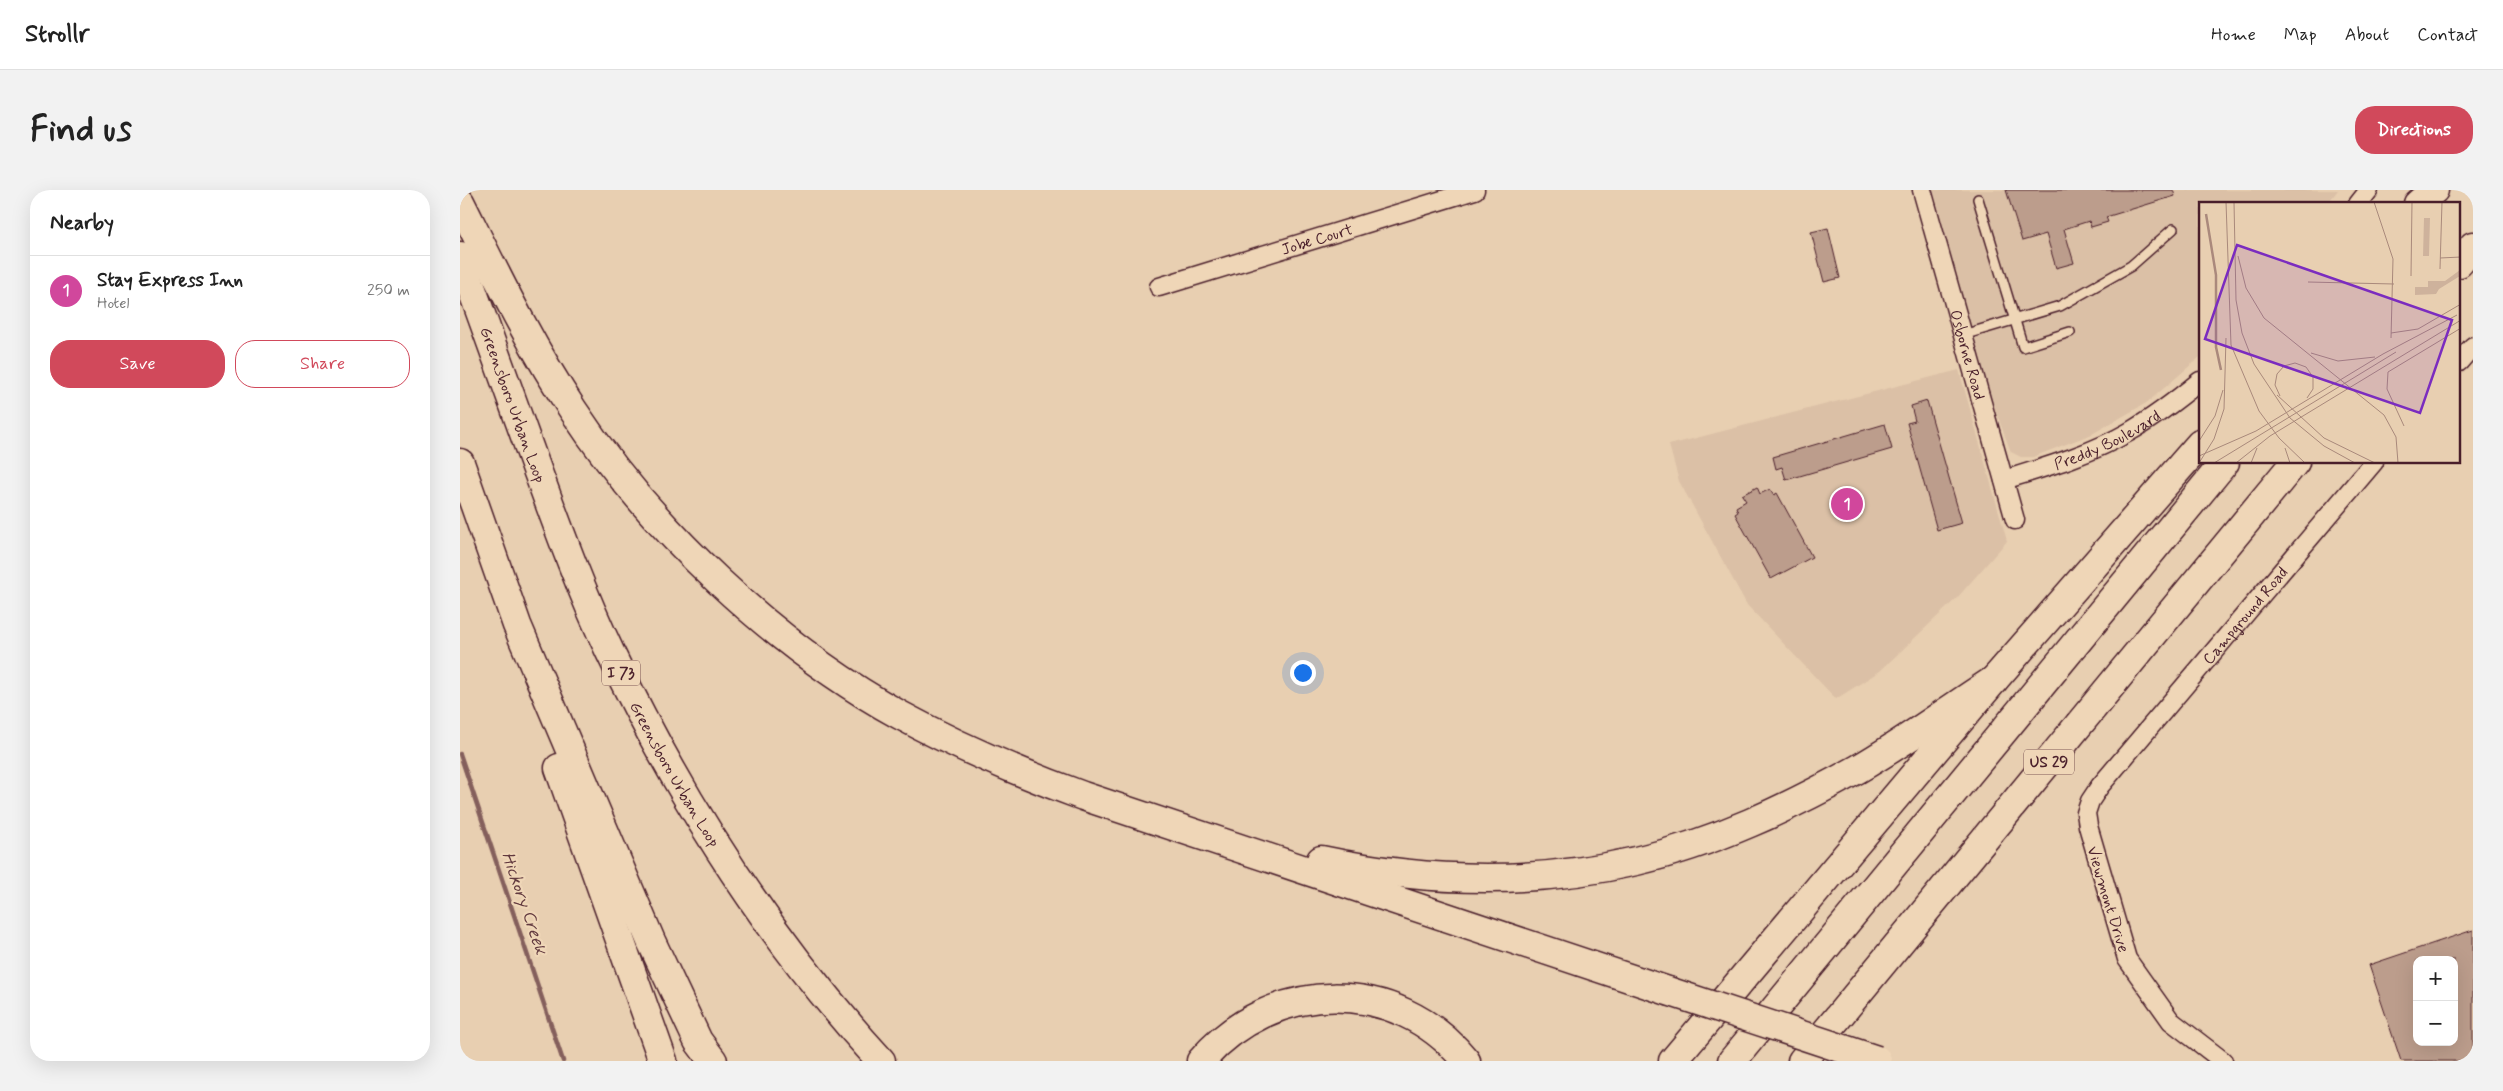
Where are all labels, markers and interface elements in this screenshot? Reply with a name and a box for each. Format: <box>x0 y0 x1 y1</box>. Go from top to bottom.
text: Strollr <box>25 19 89 50</box>
text: Home <box>2211 23 2256 47</box>
text: Map <box>2284 23 2317 47</box>
text: About <box>2345 23 2389 47</box>
text: Contact <box>2417 23 2478 47</box>
button: Directions <box>2355 106 2473 154</box>
text: Find us <box>30 107 132 153</box>
inset map <box>2199 202 2460 464</box>
text: Nearby <box>50 209 114 237</box>
street label: Jobe Court <box>1279 219 1356 261</box>
text: Stay Express Inn <box>97 268 243 293</box>
text: 1 <box>62 280 70 301</box>
text: 250 m <box>367 280 410 301</box>
text: Hotel <box>97 293 130 314</box>
street label: Osborne Road <box>1944 307 1990 403</box>
street label: Greensboro Urban Loop <box>474 324 550 486</box>
button: Save <box>50 340 225 388</box>
button: Share <box>235 340 410 388</box>
street label: Preddy Boulevard <box>2051 406 2165 475</box>
pin: 1 <box>1831 485 1863 523</box>
street label: Campground Road <box>2198 563 2293 669</box>
road number: I 73 <box>602 660 640 686</box>
your location <box>1290 660 1316 686</box>
street label: Greensboro Urban Loop <box>624 698 724 851</box>
road number: US 29 <box>2024 750 2074 774</box>
street label: Viewmont Drive <box>2081 844 2134 955</box>
water label: Hickory Creek <box>495 849 553 959</box>
map controls <box>2413 956 2458 1046</box>
button: + <box>2413 956 2458 1001</box>
button: − <box>2413 1001 2458 1046</box>

